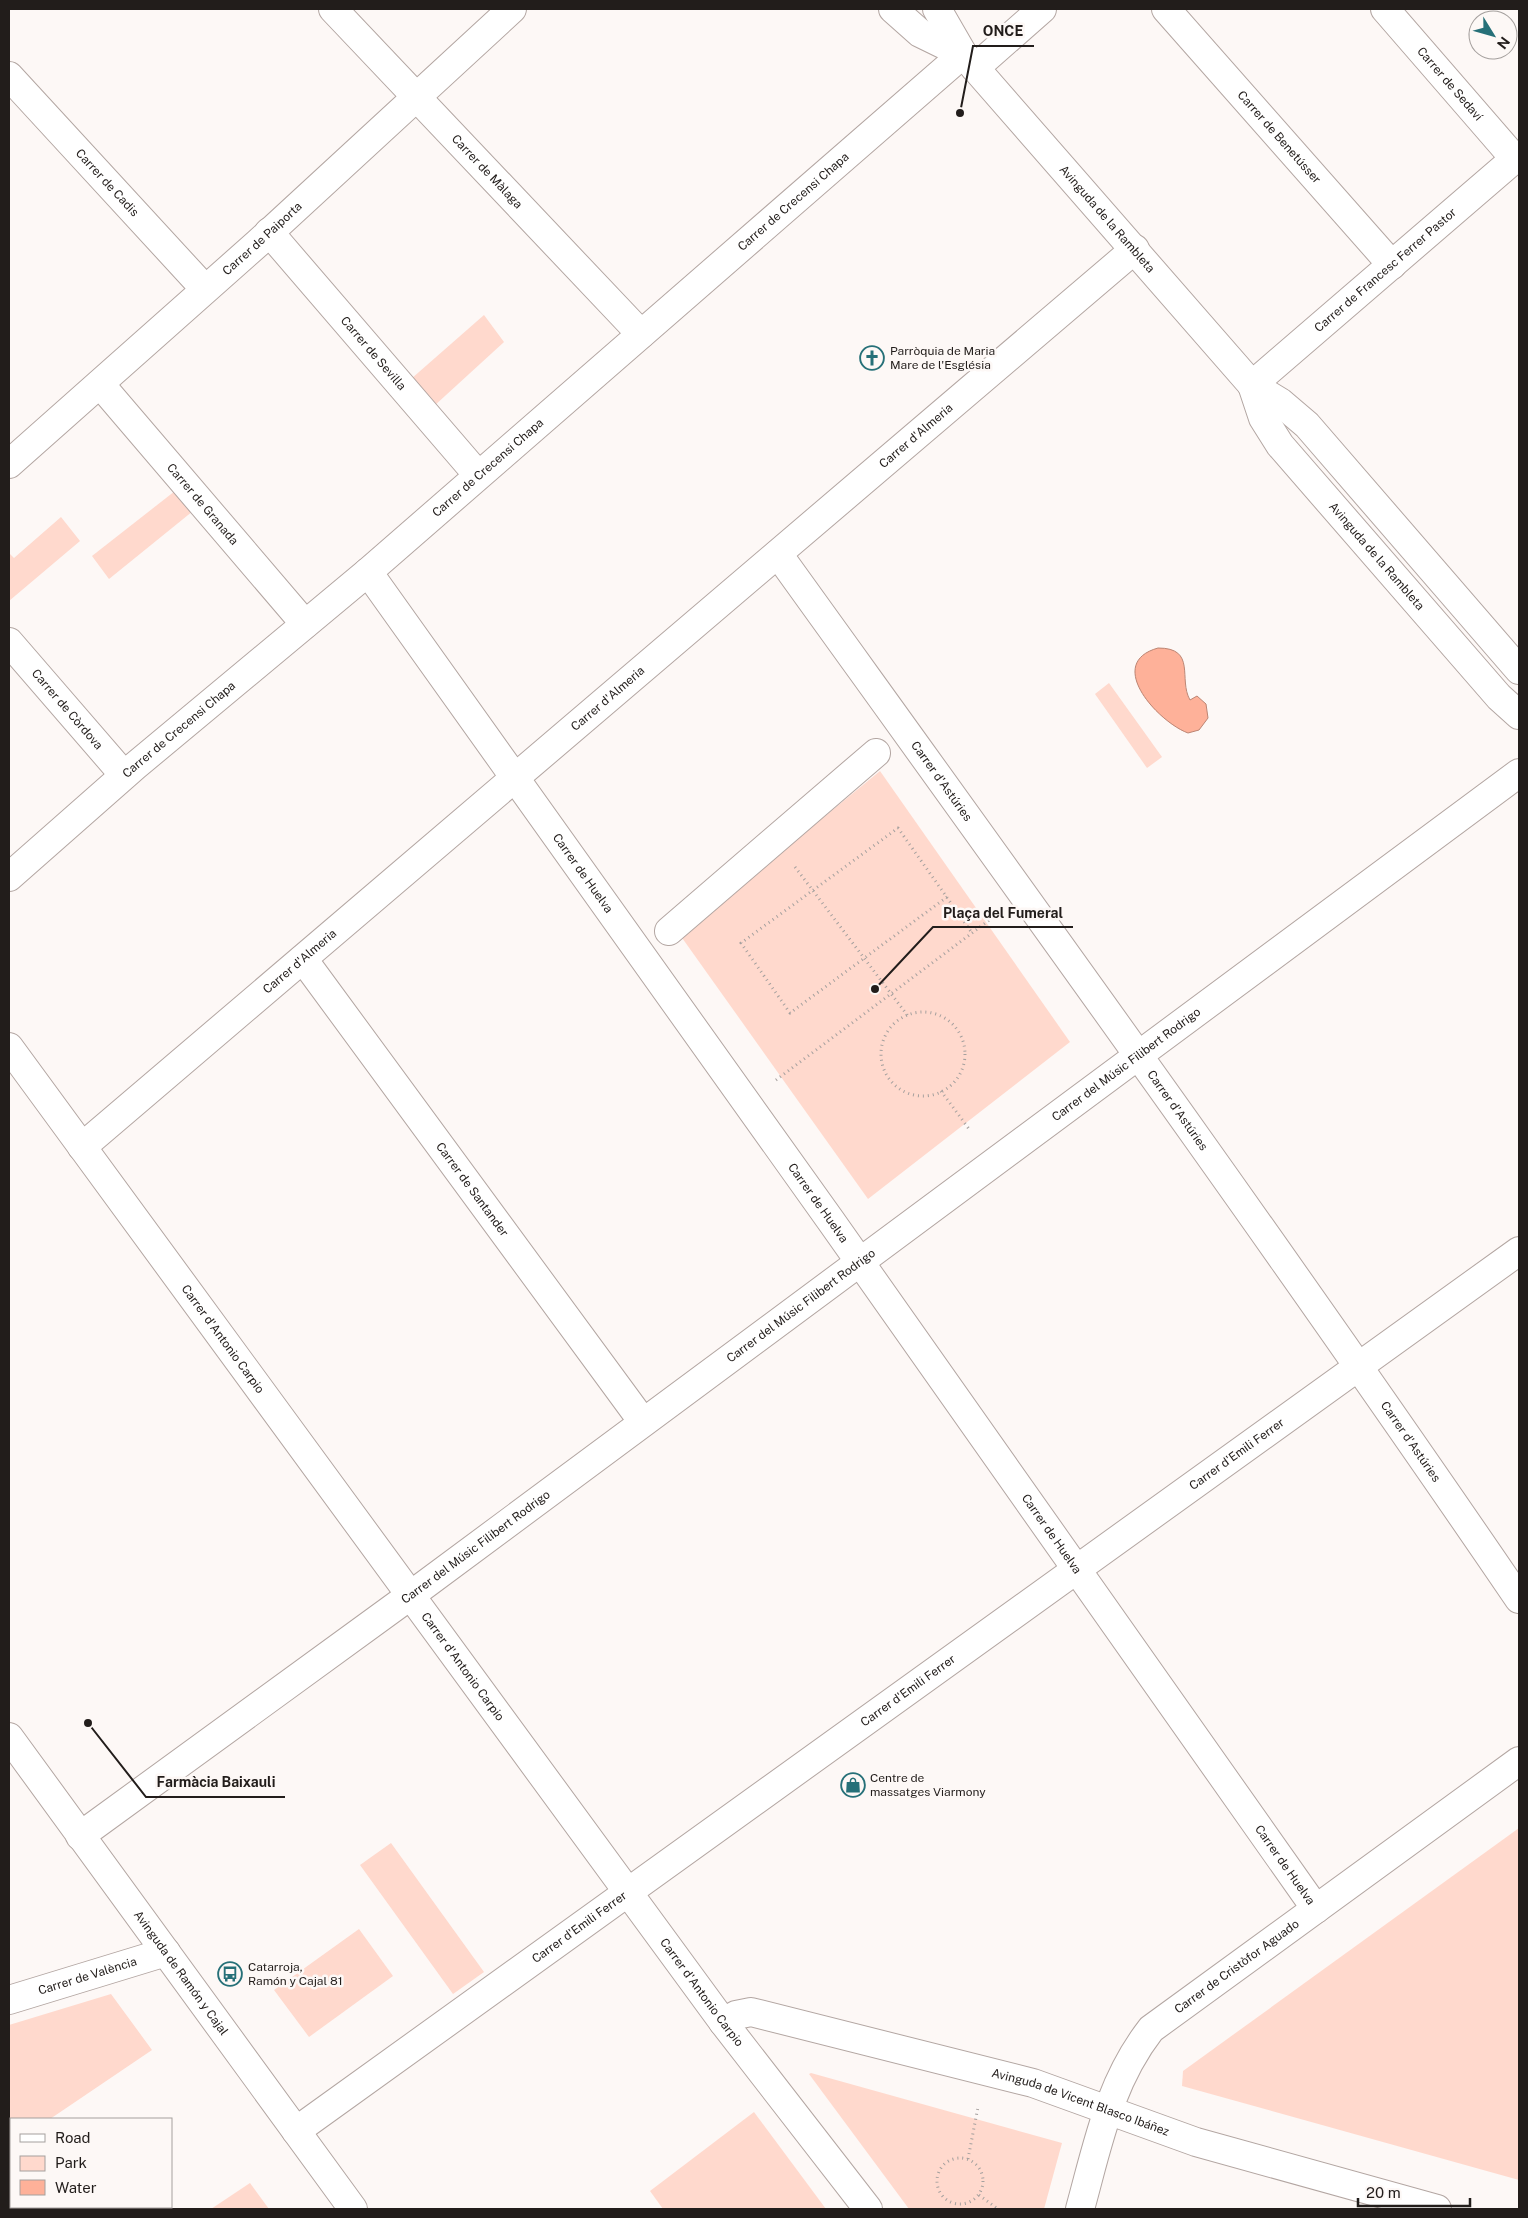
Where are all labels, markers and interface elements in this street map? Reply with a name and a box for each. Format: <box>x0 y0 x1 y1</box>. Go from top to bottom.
north arrow <box>1468 10 1518 60</box>
callout: ONCE <box>973 17 1034 46</box>
text: ONCE <box>983 23 1023 39</box>
text: N <box>1494 34 1513 52</box>
street label: Carrer de Sedaví <box>1414 44 1486 124</box>
street label: Carrer de Benetússer <box>1235 88 1324 187</box>
street label: Carrer de Màlaga <box>449 132 525 211</box>
street label: Carrer de Cadis <box>73 146 142 219</box>
street label: Carrer de Crecensi Chapa <box>735 150 852 254</box>
street label: Avinguda de la Rambleta <box>1056 162 1158 276</box>
street label: Carrer de Paiporta <box>220 199 305 278</box>
street label: Carrer de Francesc Ferrer Pastor <box>1312 205 1459 335</box>
street label: Carrer de Sevilla <box>338 314 409 393</box>
place label: Parròquia de Maria Mare de l'Església <box>890 344 995 372</box>
church icon: Parròquia de Maria Mare de l'Església <box>859 345 885 371</box>
street label: Carrer d'Almeria <box>876 401 956 471</box>
street label: Carrer de Crecensi Chapa <box>429 416 546 520</box>
street label: Carrer de Granada <box>164 461 241 548</box>
street label: Avinguda de la Rambleta <box>1326 500 1427 613</box>
street label: Carrer d'Almeria <box>568 663 647 734</box>
street label: Carrer de Còrdova <box>29 666 106 752</box>
street label: Carrer de Crecensi Chapa <box>120 678 238 781</box>
street label: Carrer d'Astúries <box>908 739 975 824</box>
street label: Carrer de Huelva <box>550 831 616 916</box>
callout: Plaça del Fumeral <box>933 898 1073 927</box>
text: Plaça del Fumeral <box>943 905 1063 921</box>
street label: Carrer d'Almeria <box>260 926 339 997</box>
street label: Carrer del Músic Filibert Rodrigo <box>1049 1005 1204 1124</box>
street label: Carrer d'Astúries <box>1144 1068 1211 1153</box>
street label: Carrer de Santander <box>433 1140 512 1240</box>
street label: Carrer de Huelva <box>785 1160 851 1245</box>
street label: Carrer del Músic Filibert Rodrigo <box>724 1246 878 1365</box>
street label: Carrer d'Antonio Carpio <box>179 1282 267 1396</box>
street label: Carrer d'Astúries <box>1378 1399 1443 1485</box>
street label: Carrer d'Emili Ferrer <box>1187 1415 1287 1493</box>
street label: Carrer del Músic Filibert Rodrigo <box>399 1487 553 1607</box>
street label: Carrer de Huelva <box>1019 1491 1084 1576</box>
street label: Carrer d'Antonio Carpio <box>418 1610 507 1724</box>
street label: Carrer d'Emili Ferrer <box>858 1652 958 1729</box>
callout: Farmàcia Baixauli <box>146 1768 285 1797</box>
place label: Centre de massatges Viarmony <box>870 1771 986 1799</box>
shop icon: Centre de massatges Viarmony <box>840 1772 866 1798</box>
text: Farmàcia Baixauli <box>157 1774 275 1790</box>
street label: Carrer de Huelva <box>1252 1822 1318 1907</box>
street label: Carrer d'Emili Ferrer <box>529 1888 630 1966</box>
street label: Avinguda de Ramón y Cajal <box>131 1908 231 2038</box>
street label: Carrer de Cristòfor Aguado <box>1172 1916 1302 2017</box>
street label: Carrer d'Antonio Carpio <box>657 1936 746 2049</box>
street label: Carrer de València <box>36 1954 138 1998</box>
place label: Catarroja, Ramón y Cajal 81 <box>248 1960 343 1988</box>
bus stop icon: Catarroja, Ramón y Cajal 81 <box>217 1961 243 1987</box>
street label: Avinguda de Vicent Blasco Ibáñez <box>990 2066 1172 2139</box>
legend <box>10 2118 172 2208</box>
text: Road <box>55 2129 91 2146</box>
text: Park <box>55 2154 87 2171</box>
scale bar <box>1358 2176 1470 2208</box>
text: Water <box>55 2179 97 2196</box>
text: 20 m <box>1366 2184 1401 2201</box>

